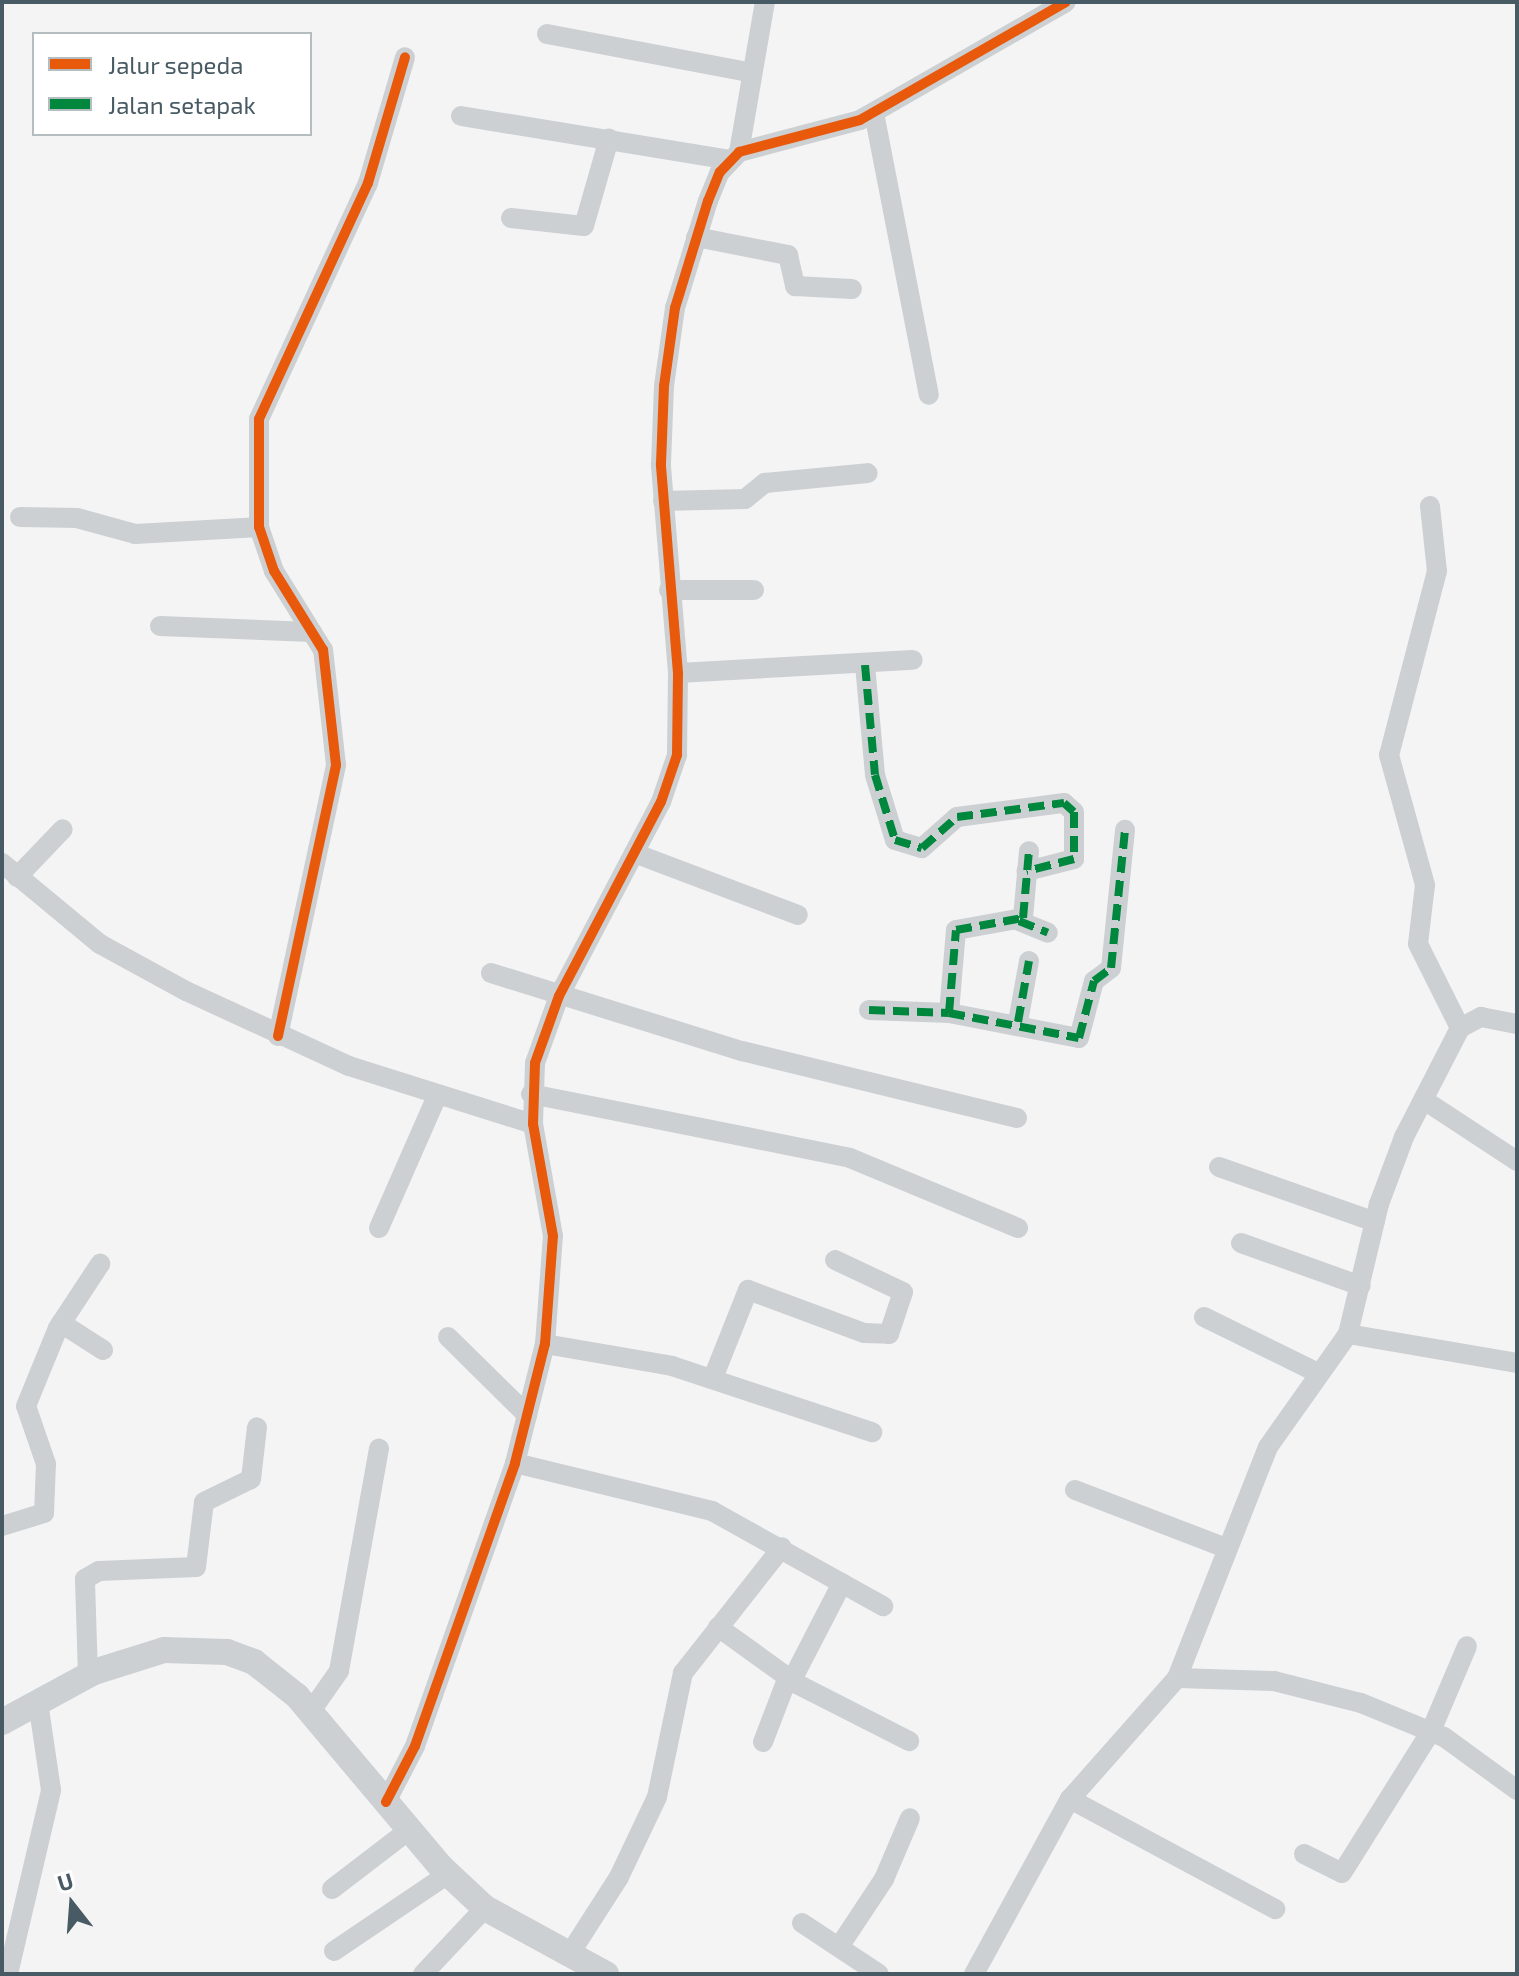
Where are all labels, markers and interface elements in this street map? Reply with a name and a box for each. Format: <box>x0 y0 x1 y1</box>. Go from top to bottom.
legend <box>32 32 312 136</box>
text: Jalur sepeda <box>108 50 243 79</box>
text: Jalan setapak <box>108 90 256 119</box>
north arrow <box>32 1864 112 1944</box>
text: U <box>54 1866 76 1896</box>

